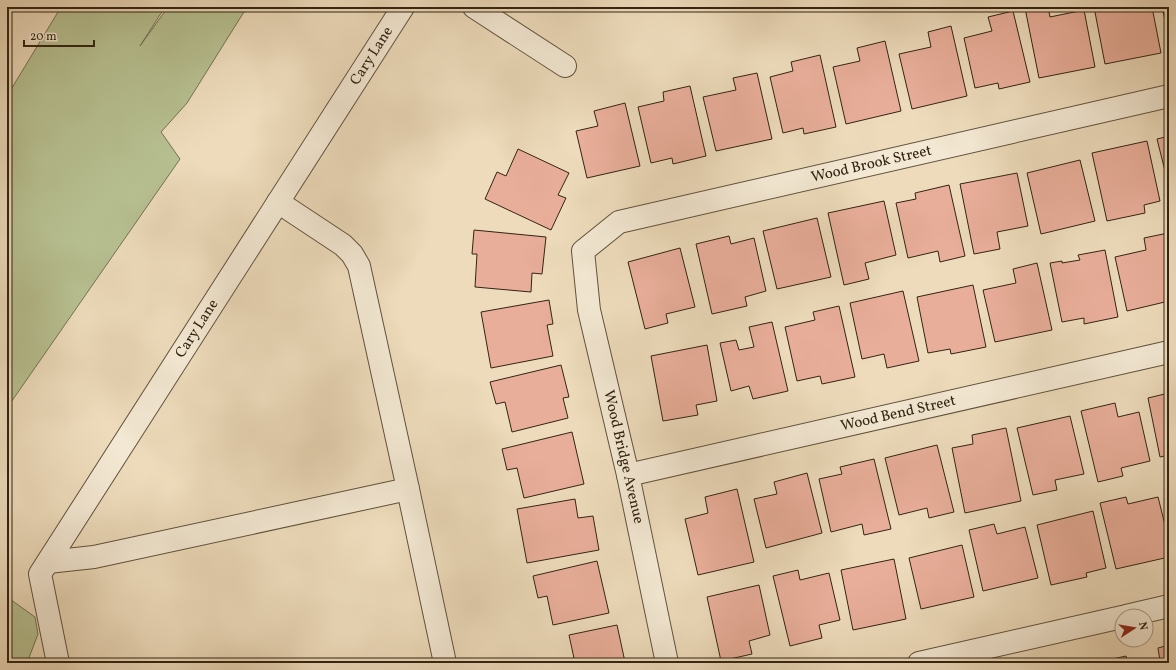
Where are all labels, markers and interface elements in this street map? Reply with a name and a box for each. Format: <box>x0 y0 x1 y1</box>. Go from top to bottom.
scale bar <box>24 22 94 48</box>
street label: Cary Lane <box>345 22 398 89</box>
text: 20 m <box>30 29 57 45</box>
street label: Wood Brook Street <box>809 140 934 188</box>
street label: Cary Lane <box>170 295 224 362</box>
street label: Wood Bridge Avenue <box>597 388 649 526</box>
street label: Wood Bend Street <box>838 390 958 437</box>
north arrow <box>1114 608 1154 648</box>
text: N <box>1134 621 1150 632</box>

